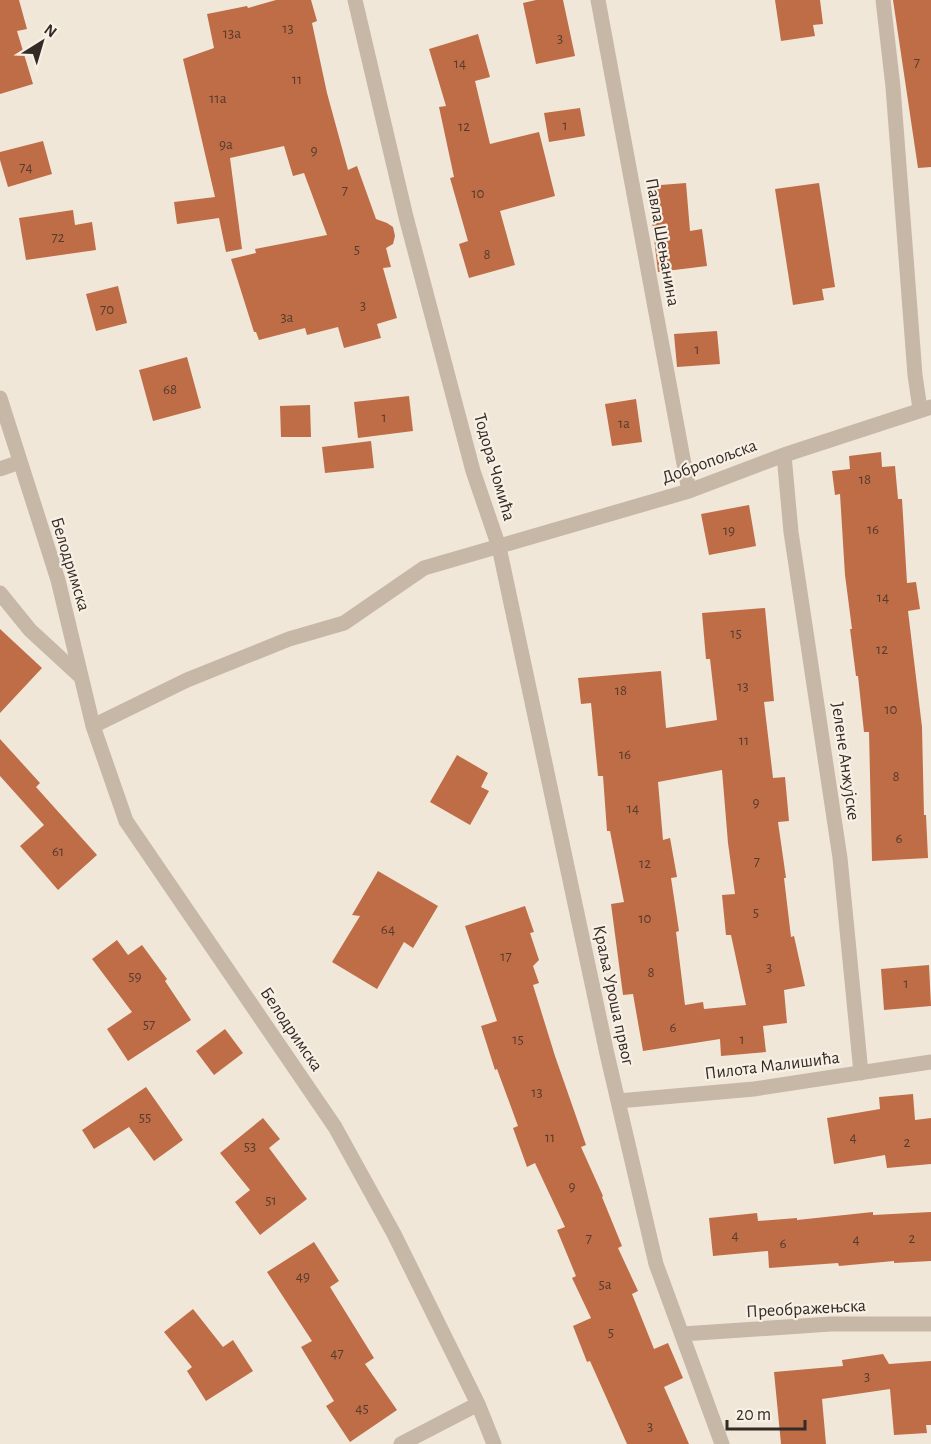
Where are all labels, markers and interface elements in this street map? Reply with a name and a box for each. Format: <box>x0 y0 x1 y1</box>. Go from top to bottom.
north arrow <box>12 12 72 72</box>
text: N <box>41 21 60 41</box>
house number: 13 <box>282 21 294 36</box>
house number: 13a <box>223 26 241 41</box>
house number: 3 <box>557 31 563 46</box>
house number: 7 <box>914 55 920 70</box>
house number: 14 <box>454 56 466 71</box>
house number: 11 <box>292 72 302 87</box>
house number: 11a <box>209 91 227 106</box>
house number: 1 <box>562 118 568 133</box>
house number: 12 <box>458 119 470 134</box>
house number: 9a <box>219 137 233 152</box>
house number: 9 <box>310 143 318 158</box>
house number: 74 <box>19 160 33 175</box>
street label: Павла Шењанина <box>642 177 682 308</box>
house number: 7 <box>342 183 348 198</box>
house number: 10 <box>471 186 485 201</box>
house number: 72 <box>51 230 65 245</box>
house number: 5 <box>354 242 360 257</box>
house number: 8 <box>483 247 491 262</box>
house number: 3 <box>360 298 366 313</box>
house number: 70 <box>100 302 114 317</box>
house number: 3a <box>280 310 294 325</box>
house number: 1 <box>694 342 700 357</box>
house number: 68 <box>163 382 177 397</box>
house number: 1 <box>381 410 387 425</box>
street label: Тодора Чомића <box>470 412 518 523</box>
house number: 1a <box>618 416 630 431</box>
street label: Добропољска <box>659 435 759 487</box>
house number: 18 <box>859 472 871 487</box>
street label: Белодримска <box>47 515 93 613</box>
house number: 16 <box>867 522 879 537</box>
house number: 19 <box>723 523 735 538</box>
house number: 14 <box>877 590 889 605</box>
house number: 15 <box>730 626 742 641</box>
house number: 12 <box>876 642 888 657</box>
house number: 13 <box>737 679 749 694</box>
house number: 18 <box>615 683 627 698</box>
street label: Јелене Анжујске <box>828 701 862 822</box>
house number: 10 <box>884 702 898 717</box>
house number: 11 <box>739 733 749 748</box>
house number: 16 <box>619 747 631 762</box>
house number: 8 <box>892 769 900 784</box>
house number: 9 <box>752 795 760 810</box>
house number: 14 <box>627 801 639 816</box>
house number: 6 <box>895 831 903 846</box>
house number: 61 <box>52 844 64 859</box>
house number: 7 <box>754 854 760 869</box>
house number: 12 <box>639 856 651 871</box>
house number: 5 <box>753 905 759 920</box>
house number: 10 <box>638 911 652 926</box>
house number: 64 <box>381 922 395 937</box>
street label: Краља Уроша првог <box>589 924 637 1068</box>
house number: 17 <box>500 949 512 964</box>
house number: 3 <box>766 960 772 975</box>
house number: 8 <box>647 965 655 980</box>
house number: 59 <box>128 969 142 984</box>
house number: 1 <box>903 976 909 991</box>
street label: Белодримска <box>257 984 326 1075</box>
house number: 57 <box>143 1017 155 1032</box>
house number: 6 <box>669 1020 677 1035</box>
house number: 15 <box>512 1032 524 1047</box>
house number: 1 <box>739 1032 745 1047</box>
street label: Пилота Малишића <box>704 1049 841 1083</box>
house number: 13 <box>531 1085 543 1100</box>
house number: 55 <box>139 1110 151 1125</box>
house number: 11 <box>545 1130 555 1145</box>
house number: 4 <box>849 1130 857 1145</box>
house number: 2 <box>904 1135 911 1150</box>
house number: 53 <box>244 1139 256 1154</box>
house number: 9 <box>568 1179 576 1194</box>
house number: 51 <box>265 1193 277 1208</box>
house number: 4 <box>731 1228 739 1243</box>
house number: 7 <box>586 1231 592 1246</box>
house number: 2 <box>909 1231 916 1246</box>
house number: 4 <box>852 1232 860 1247</box>
house number: 6 <box>779 1236 787 1251</box>
house number: 49 <box>296 1269 310 1284</box>
house number: 5a <box>598 1277 612 1292</box>
street label: Преображењска <box>746 1296 867 1321</box>
house number: 5 <box>608 1325 614 1340</box>
house number: 47 <box>330 1346 344 1361</box>
house number: 3 <box>864 1369 870 1384</box>
scale bar <box>727 1393 805 1431</box>
house number: 45 <box>355 1401 369 1416</box>
text: 20 m <box>736 1406 771 1424</box>
house number: 3 <box>647 1419 653 1434</box>

